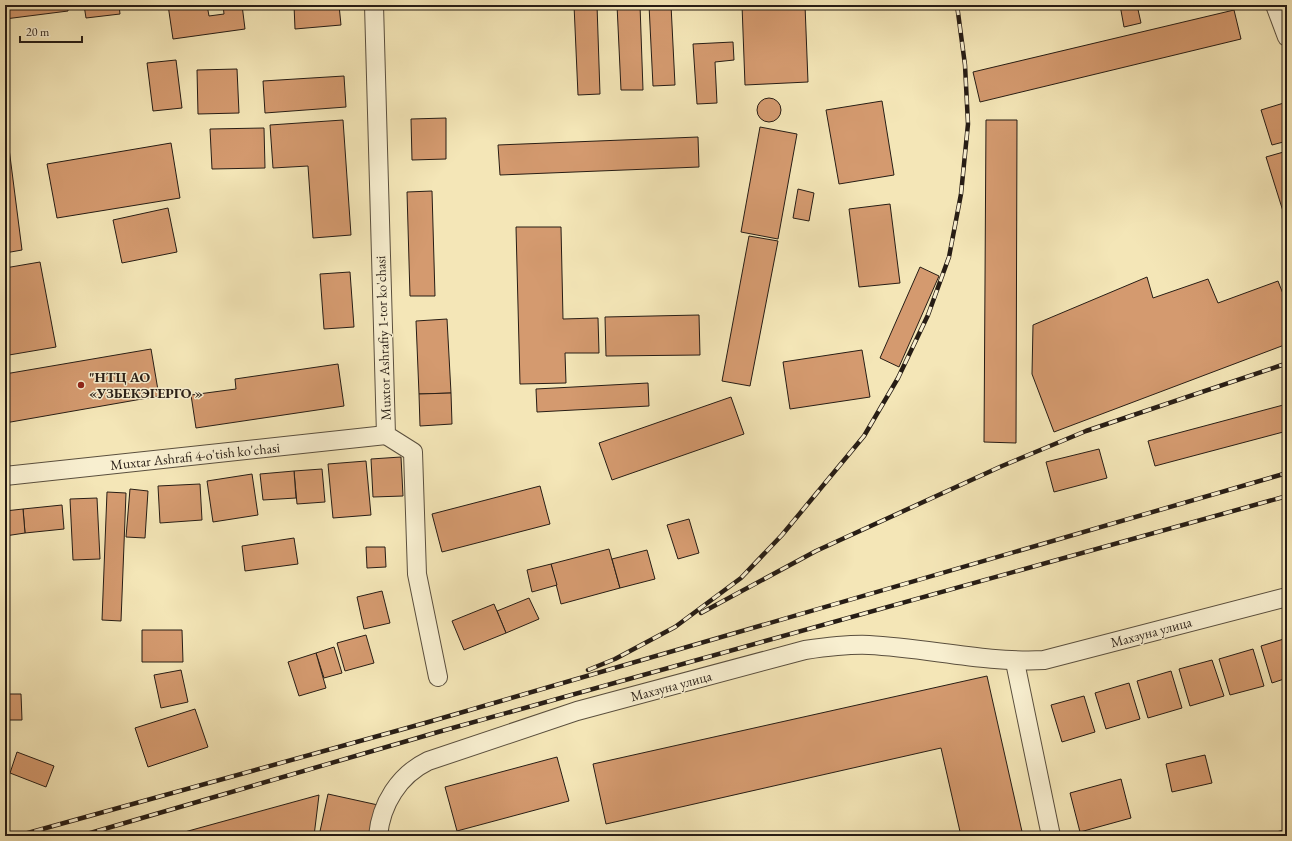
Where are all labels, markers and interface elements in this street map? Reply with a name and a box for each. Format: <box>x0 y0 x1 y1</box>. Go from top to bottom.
scale bar <box>20 18 82 44</box>
text: 20 m <box>26 24 50 40</box>
street label: Muxtor Ashrafiy 1-tor ko'chasi <box>371 255 395 421</box>
place label: "НТЦ АО «УЗБЕКЭГЕРГО » <box>89 368 203 402</box>
marker: "НТЦ АО «УЗБЕКЭГЕРГО » <box>76 380 86 390</box>
street label: Muxtar Ashrafi 4-o'tish ko'chasi <box>109 438 281 474</box>
street label: Махзуна улица <box>1108 612 1194 651</box>
street label: Махзуна улица <box>628 666 714 705</box>

